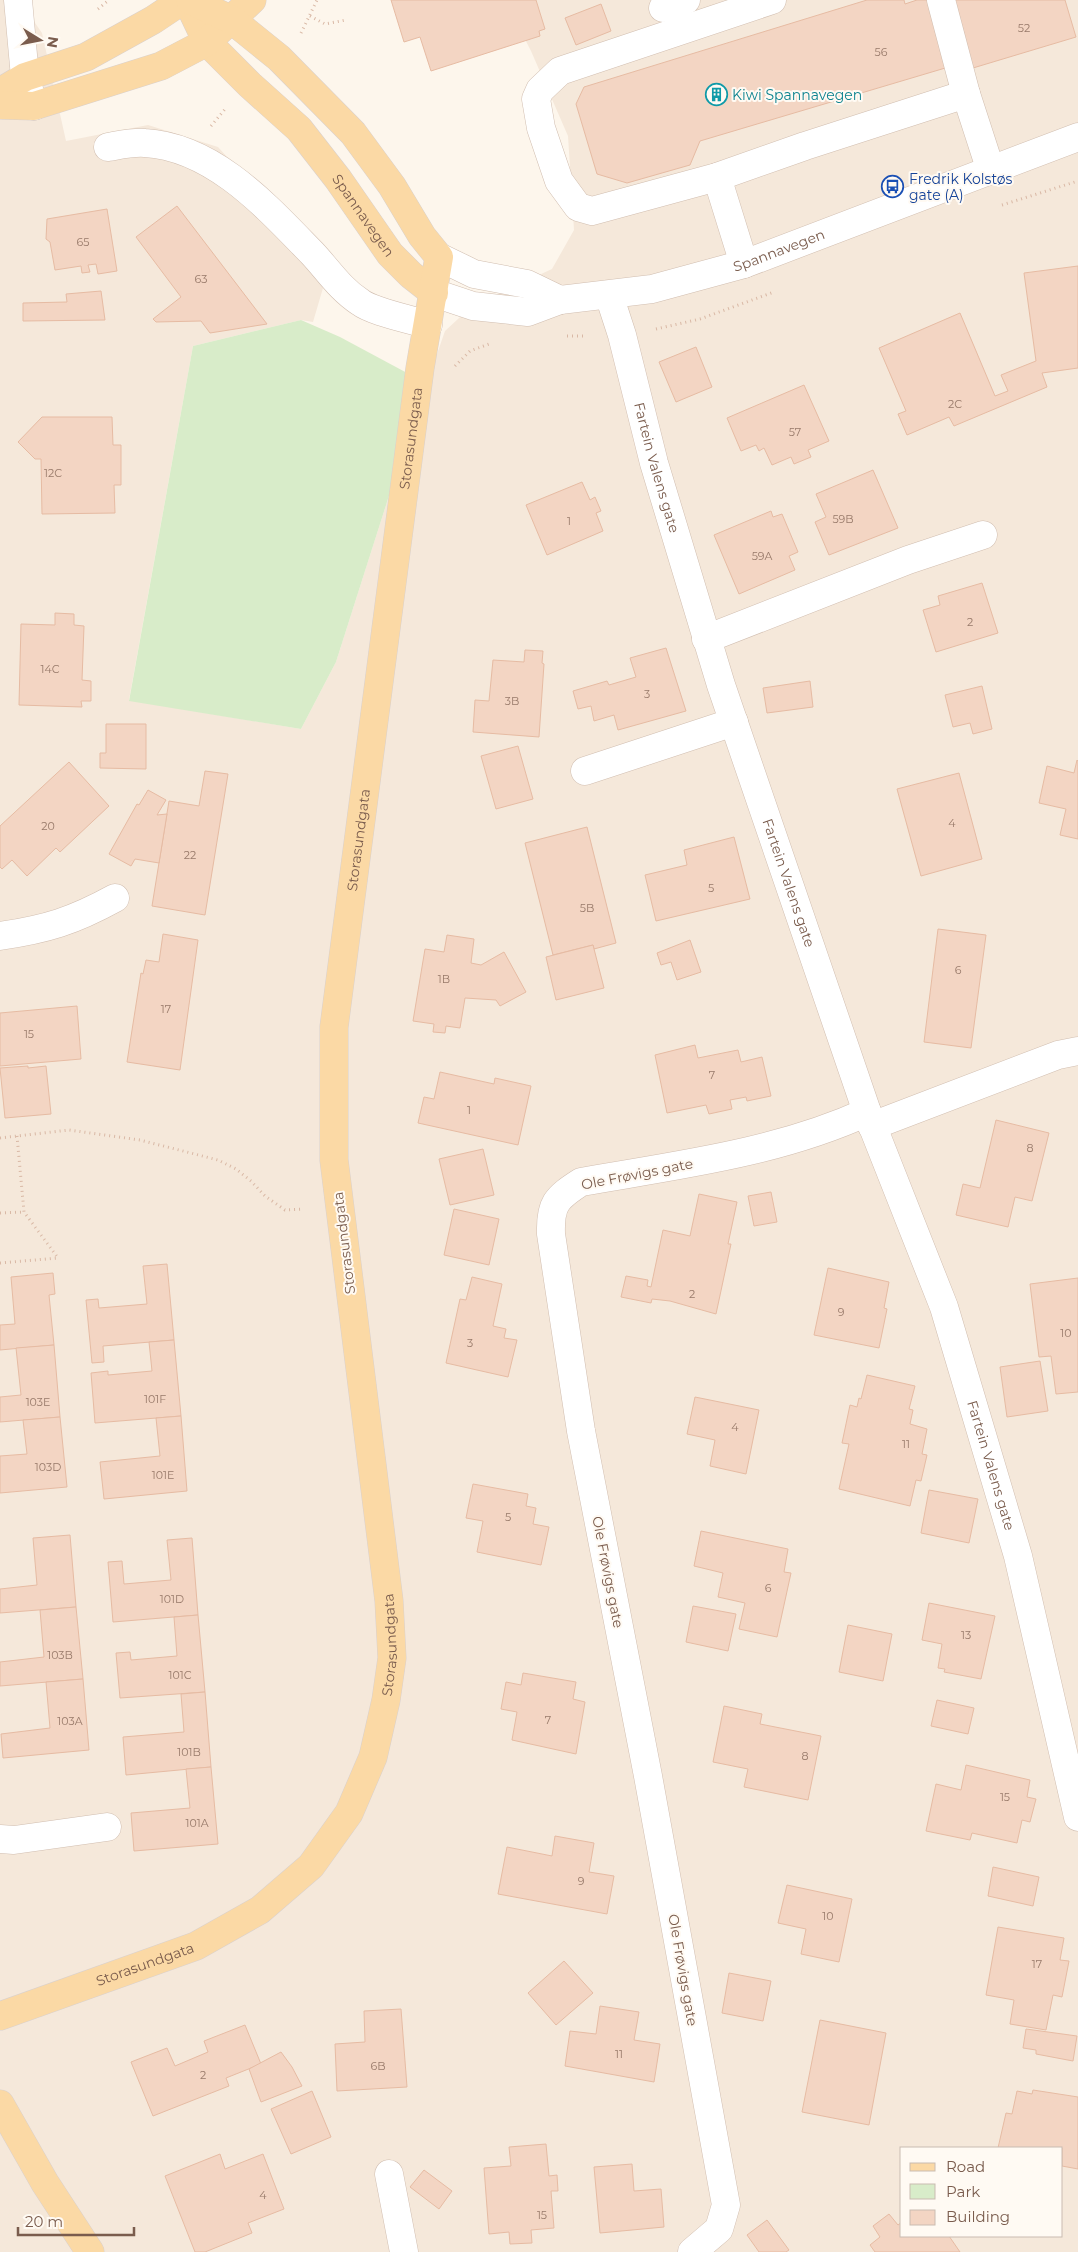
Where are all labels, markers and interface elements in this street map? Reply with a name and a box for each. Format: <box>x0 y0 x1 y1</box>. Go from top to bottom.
north arrow <box>15 15 65 65</box>
house number: 52 <box>1018 21 1030 35</box>
text: N <box>43 35 63 49</box>
house number: 56 <box>875 45 888 59</box>
building icon: Kiwi Spannavegen <box>704 83 728 107</box>
place label: Kiwi Spannavegen <box>732 86 862 104</box>
place label: Fredrik Kolstøs gate (A) <box>909 170 1013 204</box>
street label: Spannavegen <box>328 171 398 260</box>
bus stop icon: Fredrik Kolstøs gate (A) <box>881 175 905 199</box>
street label: Spannavegen <box>731 225 827 276</box>
house number: 65 <box>77 235 89 249</box>
house number: 63 <box>195 272 207 286</box>
street label: Storasundgata <box>395 386 426 491</box>
house number: 2C <box>948 397 962 411</box>
street label: Fartein Valens gate <box>630 400 684 535</box>
house number: 57 <box>789 425 801 439</box>
house number: 12C <box>44 466 62 480</box>
house number: 59B <box>832 512 854 526</box>
house number: 1 <box>567 514 571 528</box>
house number: 59A <box>752 549 772 563</box>
house number: 2 <box>967 615 973 629</box>
house number: 14C <box>40 662 60 676</box>
house number: 3 <box>644 687 650 701</box>
house number: 3B <box>505 694 519 708</box>
street label: Storasundgata <box>343 788 374 892</box>
street label: Fartein Valens gate <box>758 816 819 950</box>
house number: 4 <box>948 816 956 830</box>
house number: 20 <box>41 819 55 833</box>
house number: 22 <box>184 848 196 862</box>
house number: 5 <box>708 881 714 895</box>
house number: 5B <box>580 901 594 915</box>
house number: 6 <box>955 963 962 977</box>
house number: 1B <box>438 972 450 986</box>
house number: 17 <box>161 1002 171 1016</box>
house number: 15 <box>24 1027 34 1041</box>
house number: 7 <box>709 1068 715 1082</box>
house number: 1 <box>467 1103 471 1117</box>
house number: 8 <box>1026 1141 1034 1155</box>
street label: Ole Frøvigs gate <box>580 1154 694 1194</box>
street label: Storasundgata <box>329 1191 359 1295</box>
house number: 2 <box>689 1287 695 1301</box>
house number: 9 <box>838 1305 845 1319</box>
house number: 10 <box>1060 1326 1072 1340</box>
house number: 3 <box>467 1336 473 1350</box>
house number: 101F <box>144 1392 166 1406</box>
house number: 103E <box>26 1395 50 1409</box>
street label: Fartein Valens gate <box>963 1398 1019 1532</box>
house number: 4 <box>731 1420 739 1434</box>
house number: 11 <box>902 1437 910 1451</box>
house number: 103D <box>35 1460 61 1474</box>
house number: 101E <box>152 1468 174 1482</box>
house number: 5 <box>505 1510 511 1524</box>
street label: Ole Frøvigs gate <box>588 1515 628 1629</box>
house number: 6 <box>765 1581 772 1595</box>
house number: 101D <box>160 1592 184 1606</box>
street label: Storasundgata <box>378 1593 401 1697</box>
house number: 13 <box>961 1628 971 1642</box>
house number: 103B <box>47 1648 73 1662</box>
house number: 101C <box>168 1668 192 1682</box>
house number: 7 <box>545 1713 551 1727</box>
house number: 103A <box>57 1714 83 1728</box>
house number: 101B <box>177 1745 201 1759</box>
house number: 8 <box>801 1749 809 1763</box>
house number: 15 <box>1000 1790 1010 1804</box>
house number: 101A <box>185 1816 209 1830</box>
house number: 9 <box>578 1874 585 1888</box>
house number: 10 <box>822 1909 834 1923</box>
street label: Ole Frøvigs gate <box>664 1913 702 2027</box>
street label: Storasundgata <box>94 1938 197 1990</box>
house number: 17 <box>1032 1957 1042 1971</box>
house number: 11 <box>615 2047 623 2061</box>
house number: 6B <box>371 2059 386 2073</box>
house number: 2 <box>200 2068 206 2082</box>
legend <box>900 2147 1063 2237</box>
text: Road <box>946 2157 985 2176</box>
text: Park <box>946 2182 980 2201</box>
house number: 4 <box>259 2188 267 2202</box>
scale bar <box>18 2204 134 2236</box>
text: Building <box>946 2207 1010 2226</box>
house number: 15 <box>537 2208 547 2222</box>
text: 20 m <box>25 2212 63 2231</box>

